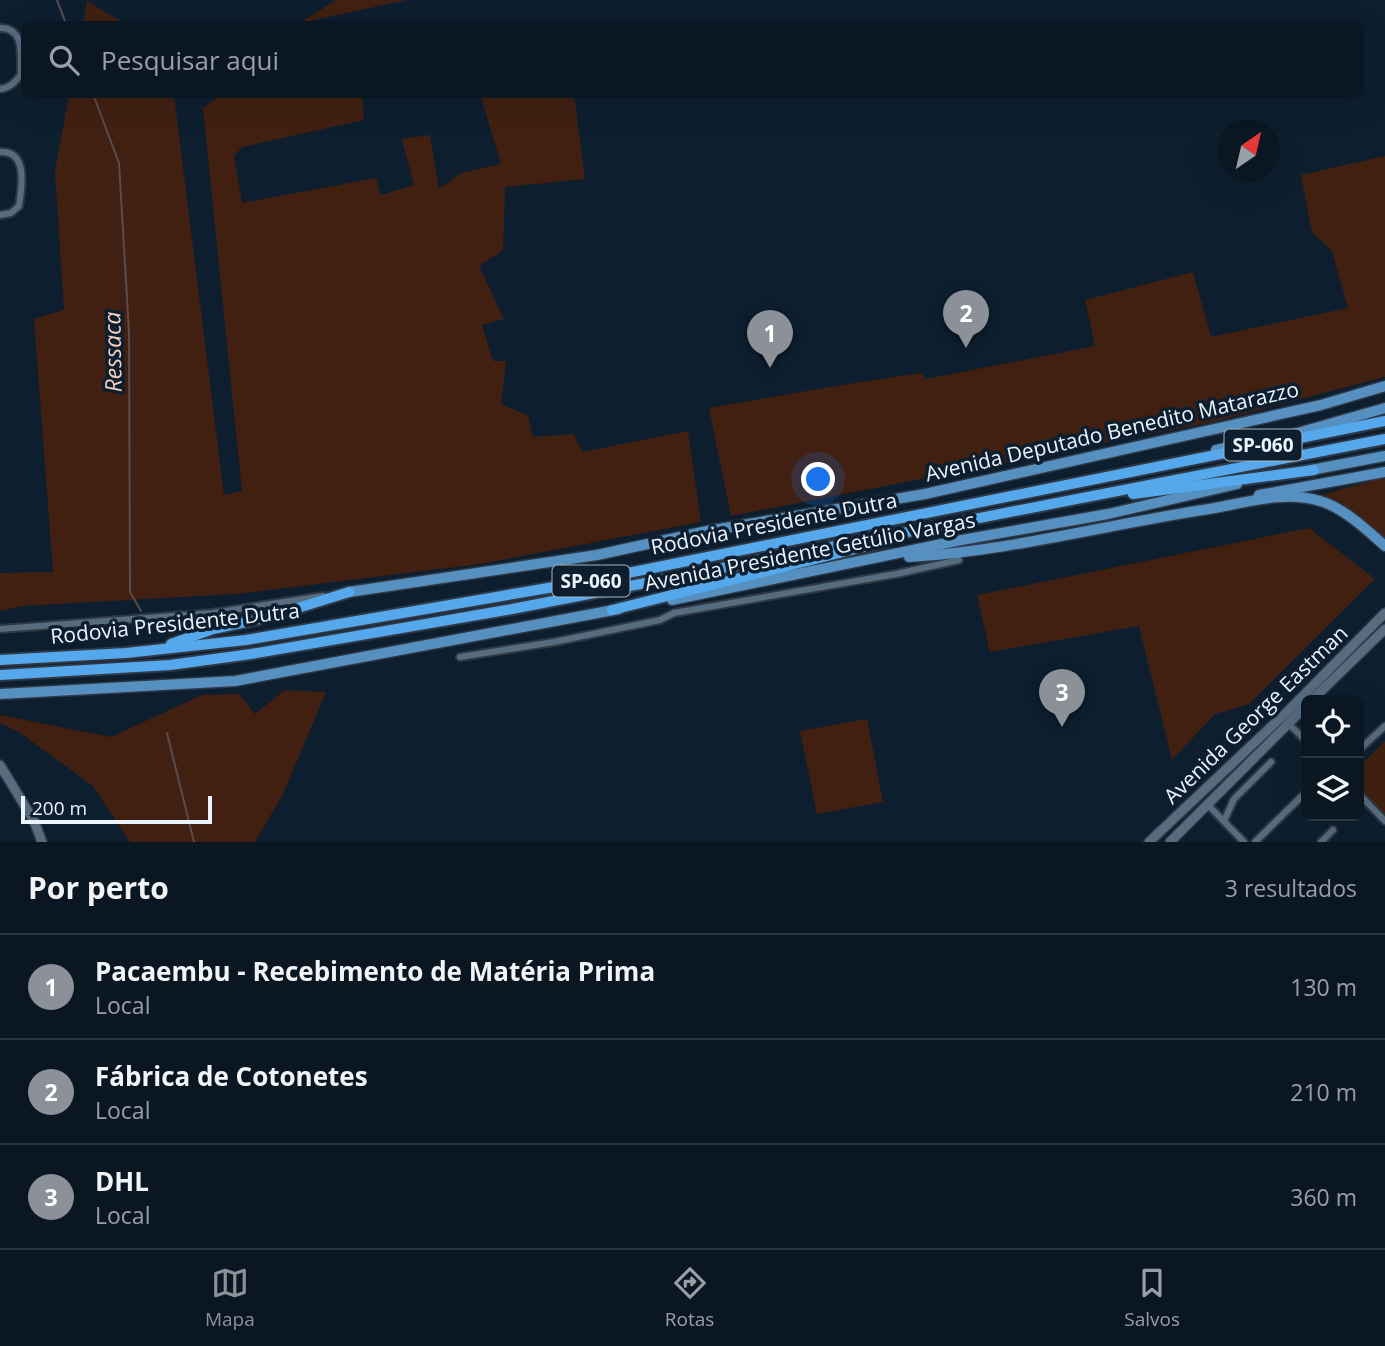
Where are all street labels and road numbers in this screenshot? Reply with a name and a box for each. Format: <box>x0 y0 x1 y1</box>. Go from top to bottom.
street label: Avenida Deputado Benedito Matarazzo <box>922 374 1301 488</box>
road number: SP-060 <box>1224 430 1302 460</box>
street label: Rodovia Presidente Dutra <box>648 485 899 561</box>
street label: Avenida Presidente Getúlio Vargas <box>642 505 978 597</box>
road number: SP-060 <box>552 566 630 596</box>
street label: Rodovia Presidente Dutra <box>49 596 301 650</box>
street label: Avenida George Eastman <box>1157 619 1353 810</box>

